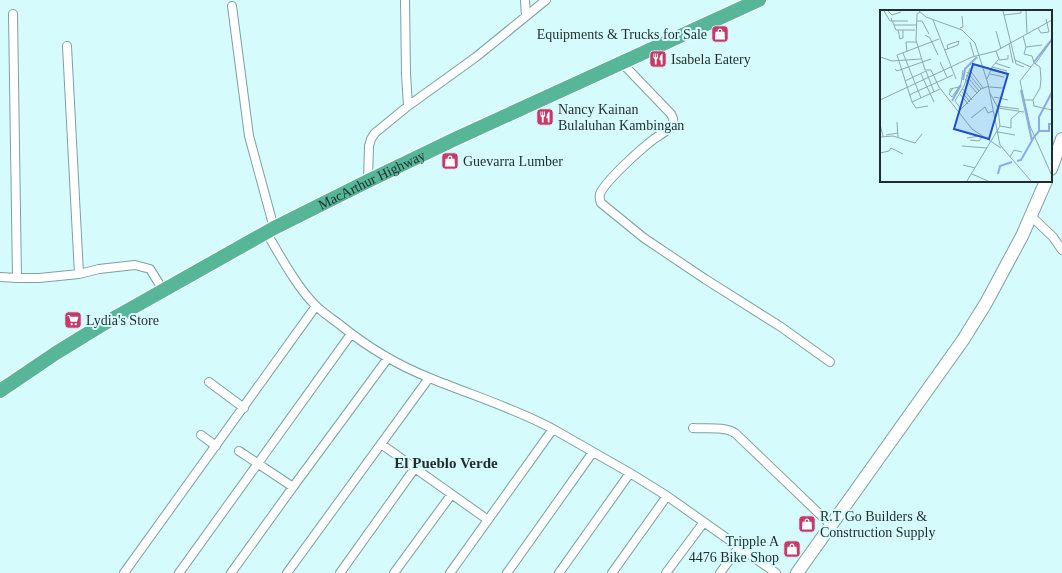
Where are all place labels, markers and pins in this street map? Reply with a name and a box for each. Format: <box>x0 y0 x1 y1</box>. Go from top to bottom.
shop icon: Equipments & Trucks for Sale <box>710 24 730 44</box>
place label: Equipments & Trucks for Sale <box>537 27 707 42</box>
restaurant icon: Isabela Eatery <box>648 49 668 69</box>
place label: Isabela Eatery <box>671 52 751 67</box>
place label: Nancy Kainan Bulaluhan Kambingan <box>558 102 684 133</box>
restaurant icon: Nancy Kainan Bulaluhan Kambingan <box>535 107 555 127</box>
shop icon: Guevarra Lumber <box>440 151 460 171</box>
place label: Guevarra Lumber <box>463 154 563 169</box>
supermarket icon: Lydia's Store <box>63 310 83 330</box>
place label: Lydia's Store <box>86 313 159 328</box>
place label: R.T Go Builders & Construction Supply <box>820 509 936 540</box>
shop icon: R.T Go Builders & Construction Supply <box>797 514 817 534</box>
place label: Tripple A 4476 Bike Shop <box>689 534 780 565</box>
shop icon: Tripple A 4476 Bike Shop <box>782 539 802 559</box>

